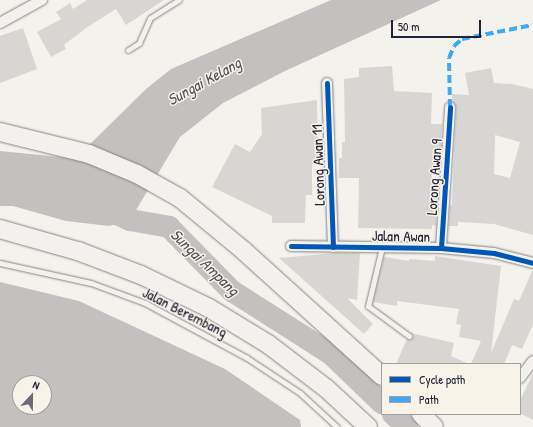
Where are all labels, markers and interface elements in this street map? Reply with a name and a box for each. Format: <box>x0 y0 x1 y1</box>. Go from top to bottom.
scale bar <box>393 12 483 38</box>
text: 50 m <box>398 18 419 35</box>
water label: Sungai Kelang <box>164 53 244 109</box>
street label: Lorong Awan 11 <box>308 124 328 206</box>
street label: Lorong Awan 9 <box>422 138 446 216</box>
water label: Sungai Ampang <box>167 225 243 299</box>
street label: Jalan Awan <box>372 226 430 246</box>
street label: Jalan Berembang <box>140 283 230 341</box>
legend <box>381 363 521 415</box>
text: Cycle path <box>419 371 465 388</box>
north arrow <box>12 375 52 415</box>
text: N <box>31 377 41 392</box>
text: Path <box>419 391 439 408</box>

